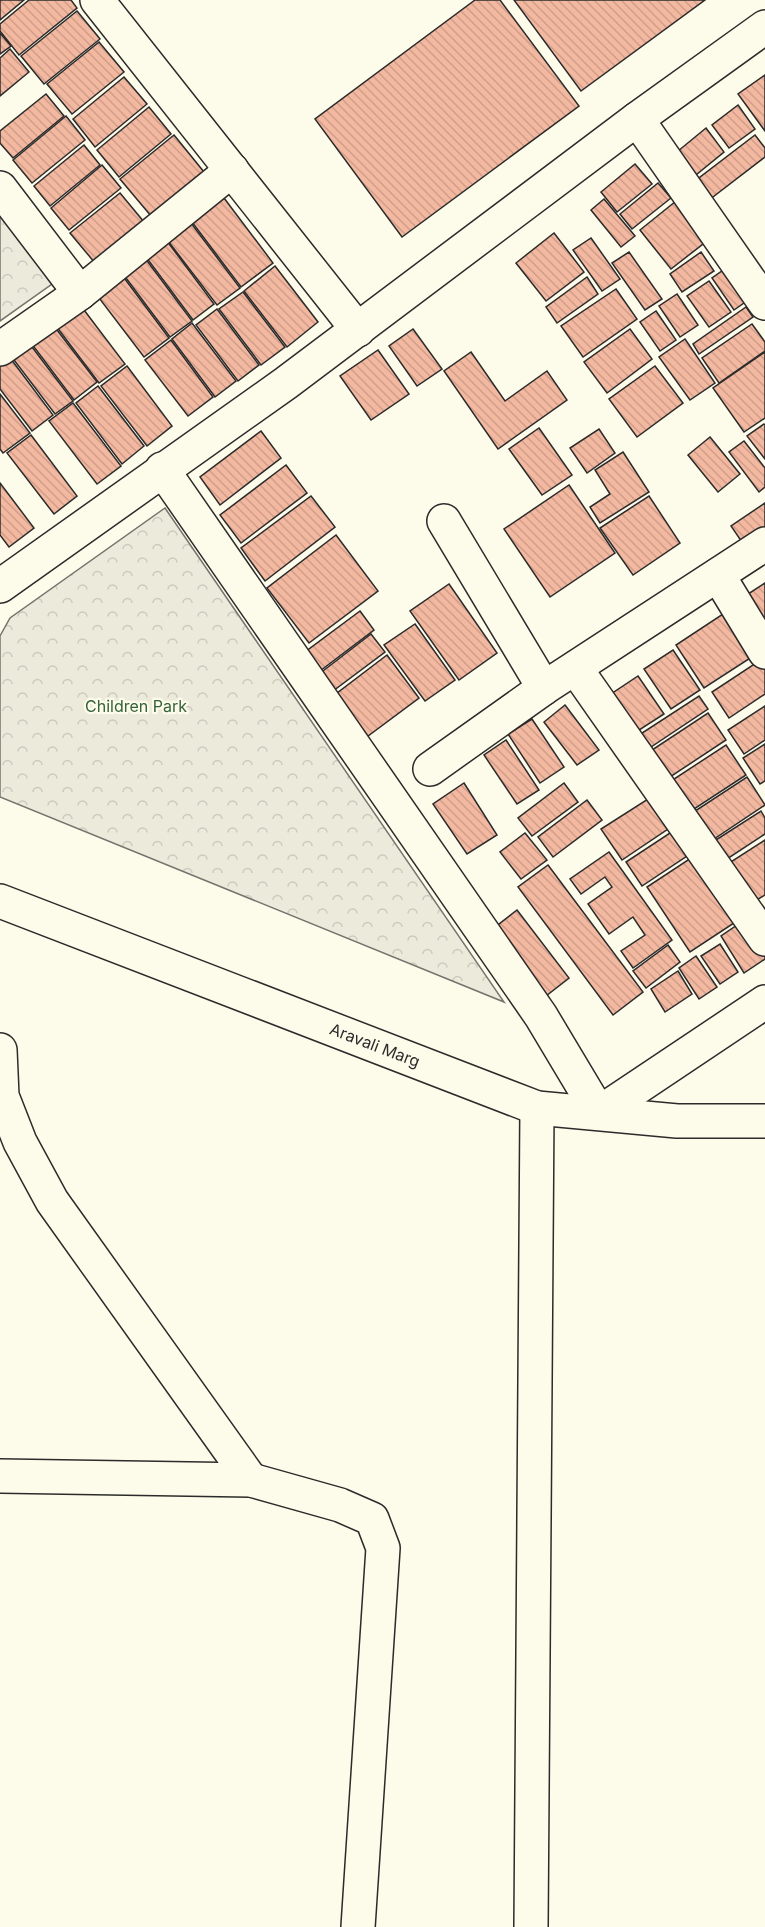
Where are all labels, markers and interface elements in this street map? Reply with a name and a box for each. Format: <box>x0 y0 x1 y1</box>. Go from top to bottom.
park label: Children Park <box>85 696 187 716</box>
street label: Aravali Marg <box>327 1019 423 1071</box>

